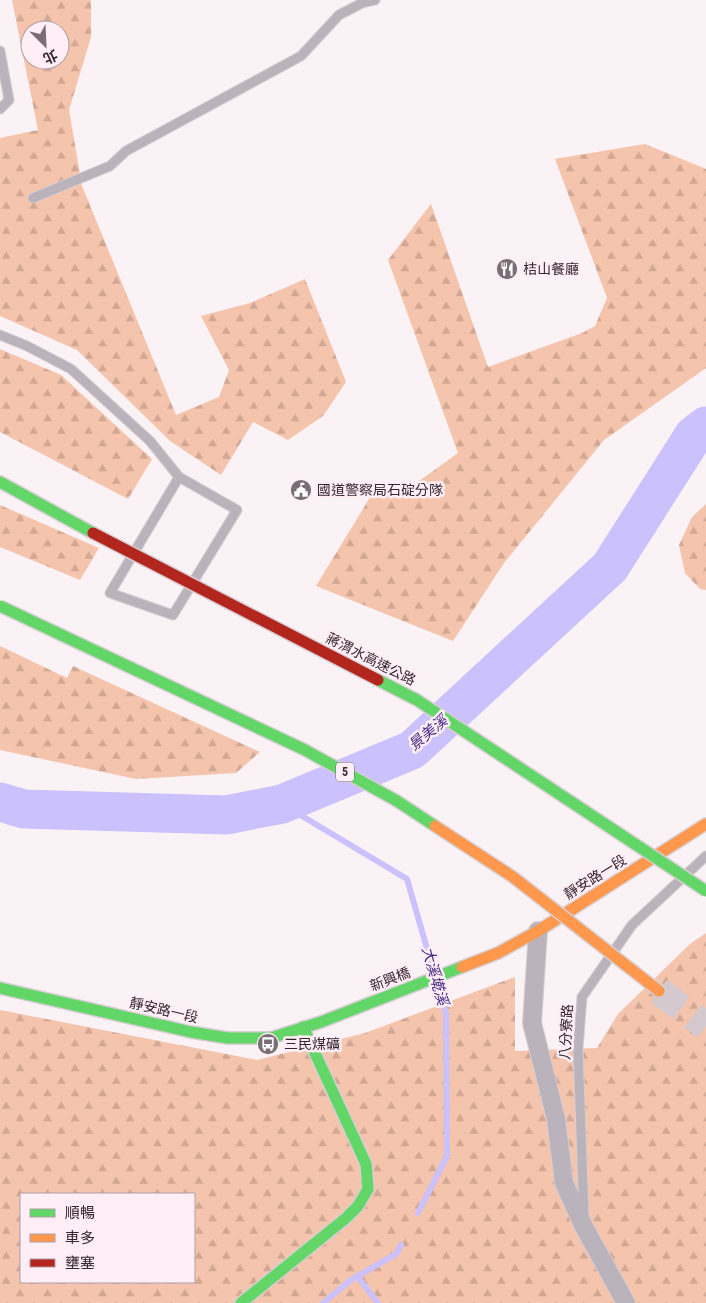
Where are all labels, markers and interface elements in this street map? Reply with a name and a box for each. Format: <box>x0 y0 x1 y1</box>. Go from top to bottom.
north arrow <box>20 20 70 70</box>
text: 北 <box>41 47 60 67</box>
restaurant icon: 桔山餐廳 <box>495 257 519 281</box>
place label: 桔山餐廳 <box>523 261 579 277</box>
public building icon: 國道警察局石碇分隊 <box>289 478 313 502</box>
place label: 國道警察局石碇分隊 <box>317 482 443 498</box>
street label: 蔣渭水高速公路 <box>324 630 418 688</box>
water label: 景美溪 <box>405 710 453 754</box>
road number: 5 <box>336 762 354 782</box>
street label: 靜安路一段 <box>561 852 629 902</box>
water label: 大溪墘溪 <box>418 945 452 1009</box>
street label: 新興橋 <box>368 964 412 994</box>
street label: 靜安路一段 <box>128 994 200 1026</box>
street label: 八分寮路 <box>557 1004 575 1060</box>
bus stop icon: 三民煤礦 <box>256 1032 280 1056</box>
place label: 三民煤礦 <box>284 1036 340 1052</box>
legend <box>20 1193 195 1283</box>
text: 順暢 <box>65 1204 95 1222</box>
text: 車多 <box>65 1229 95 1247</box>
text: 壅塞 <box>65 1254 95 1272</box>

